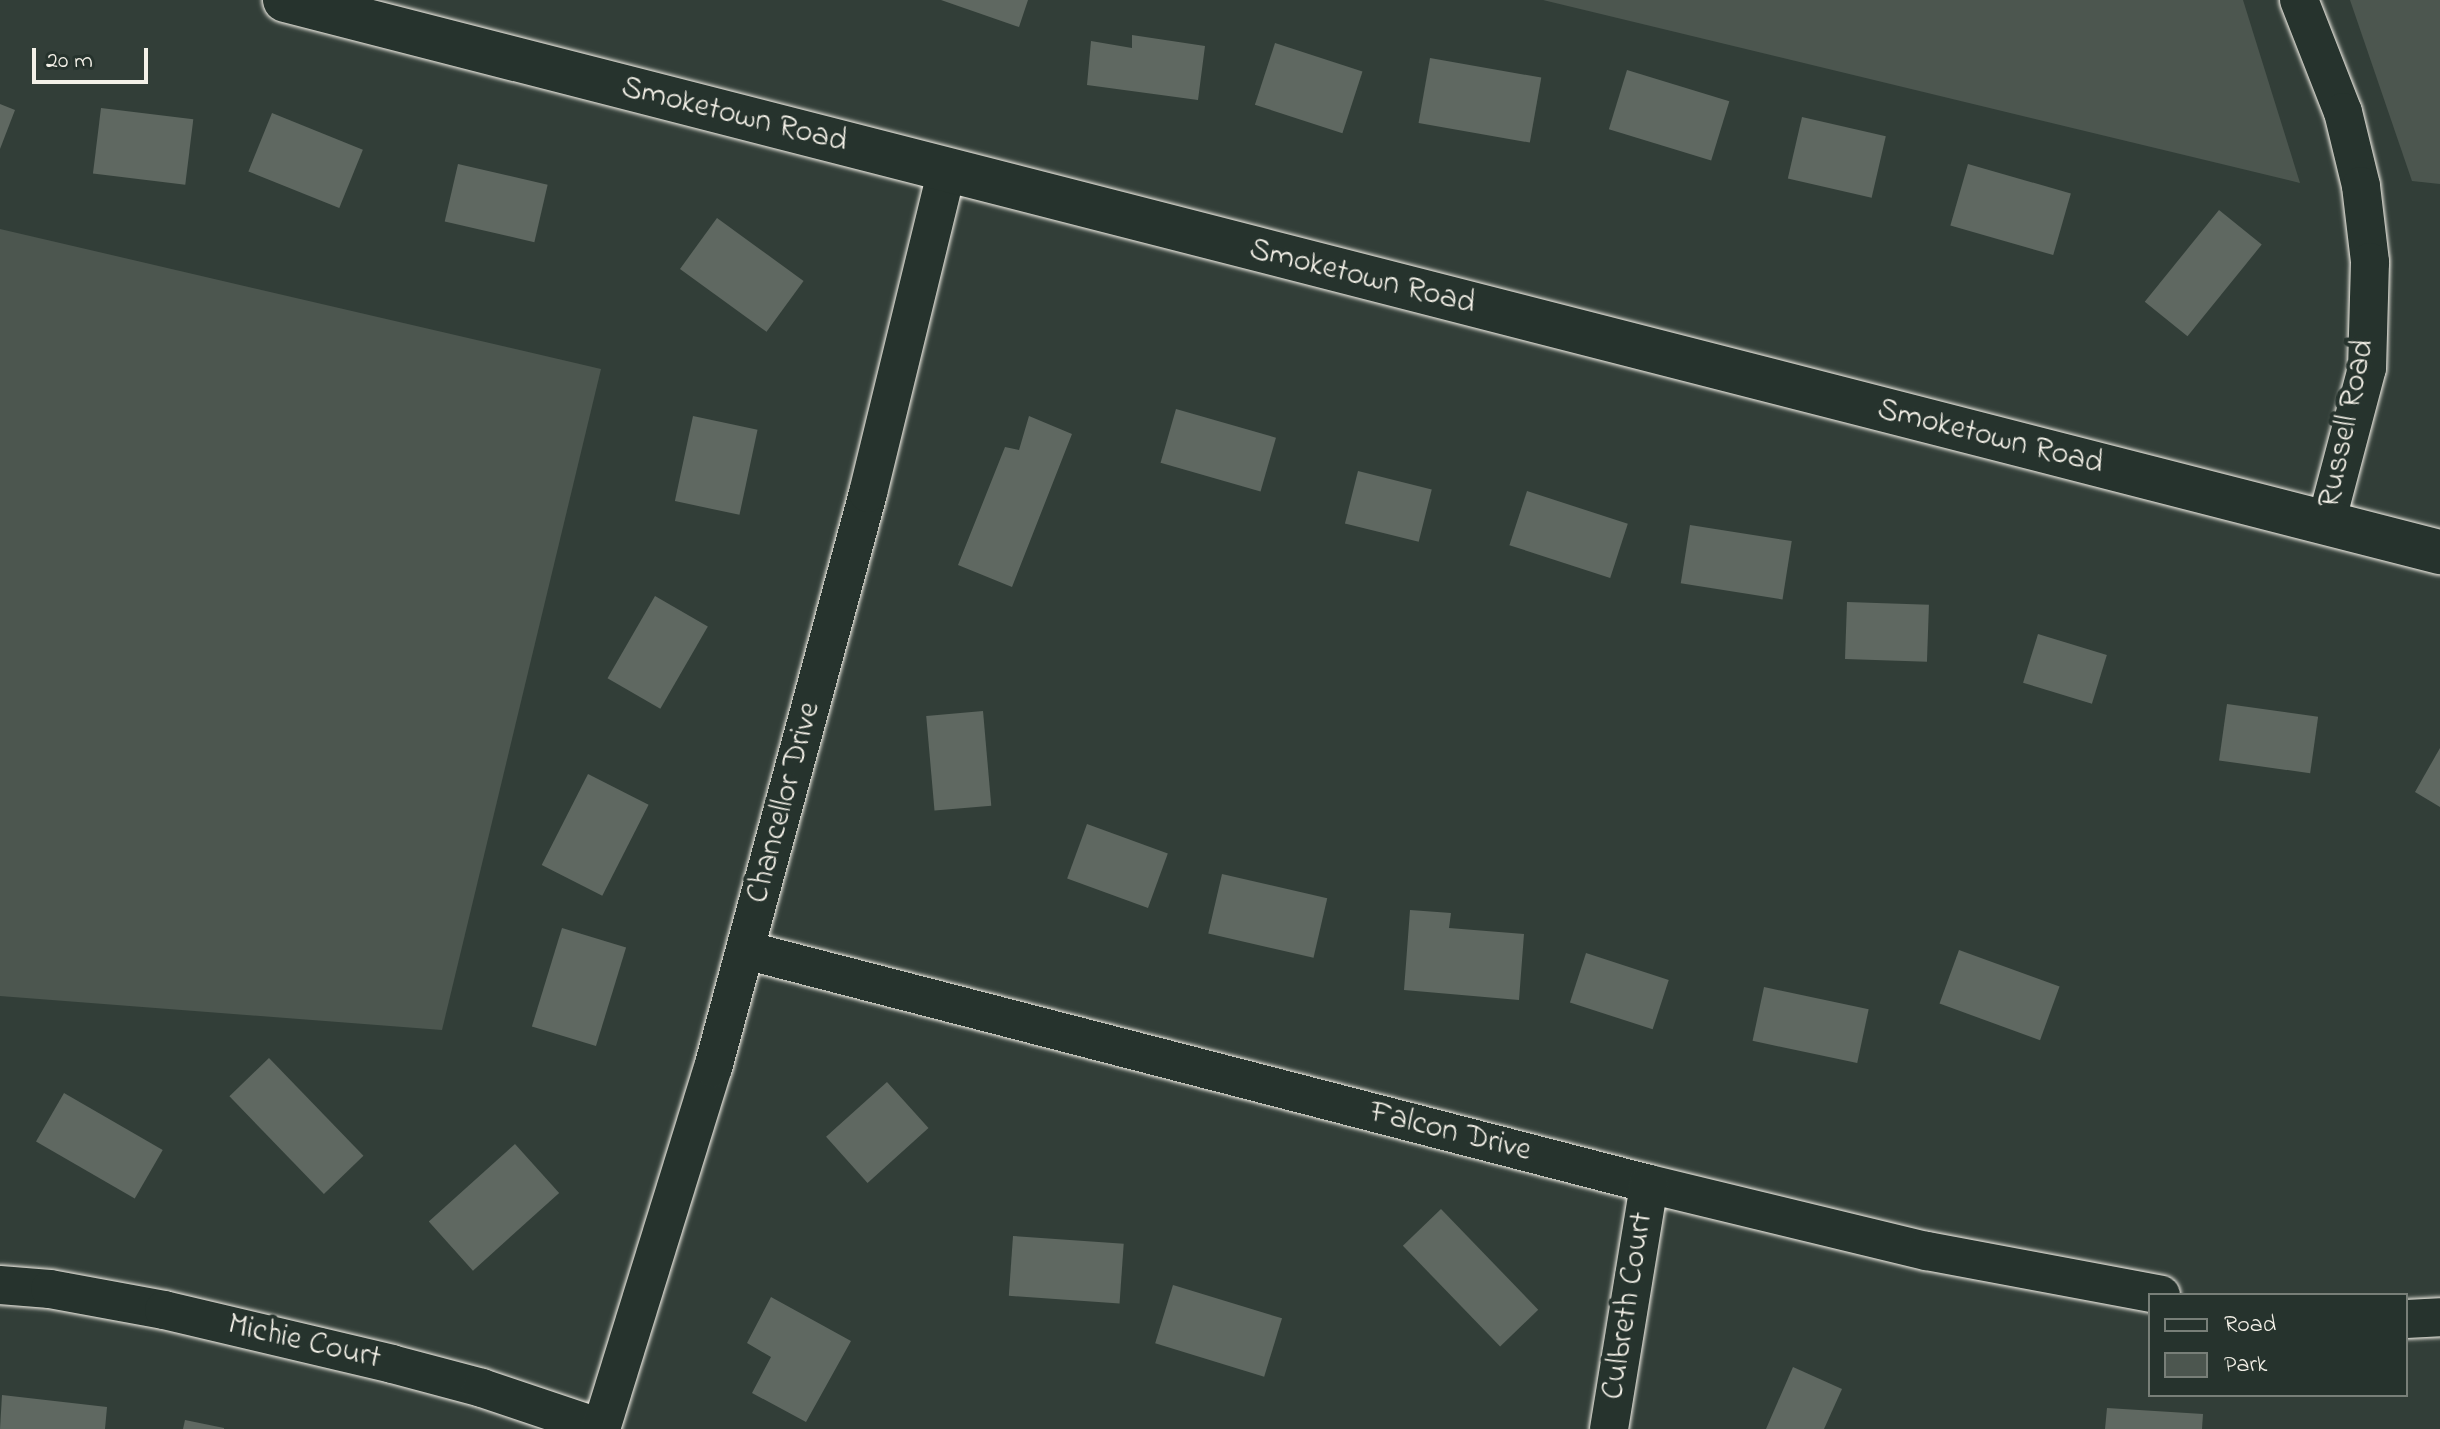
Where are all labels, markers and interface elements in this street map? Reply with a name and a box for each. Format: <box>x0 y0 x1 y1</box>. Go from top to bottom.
scale bar <box>36 32 152 82</box>
text: 20 m <box>46 44 93 79</box>
street label: Smoketown Road <box>617 69 851 163</box>
street label: Smoketown Road <box>1245 231 1479 325</box>
street label: Russell Road <box>2311 336 2385 512</box>
street label: Smoketown Road <box>1873 391 2107 485</box>
street label: Chancellor Drive <box>740 698 830 908</box>
street label: Falcon Drive <box>1365 1094 1535 1172</box>
street label: Culbreth Court <box>1595 1209 1663 1403</box>
legend <box>2148 1293 2408 1397</box>
street label: Michie Court <box>224 1307 384 1379</box>
text: Road <box>2224 1308 2276 1343</box>
text: Park <box>2224 1348 2267 1383</box>

